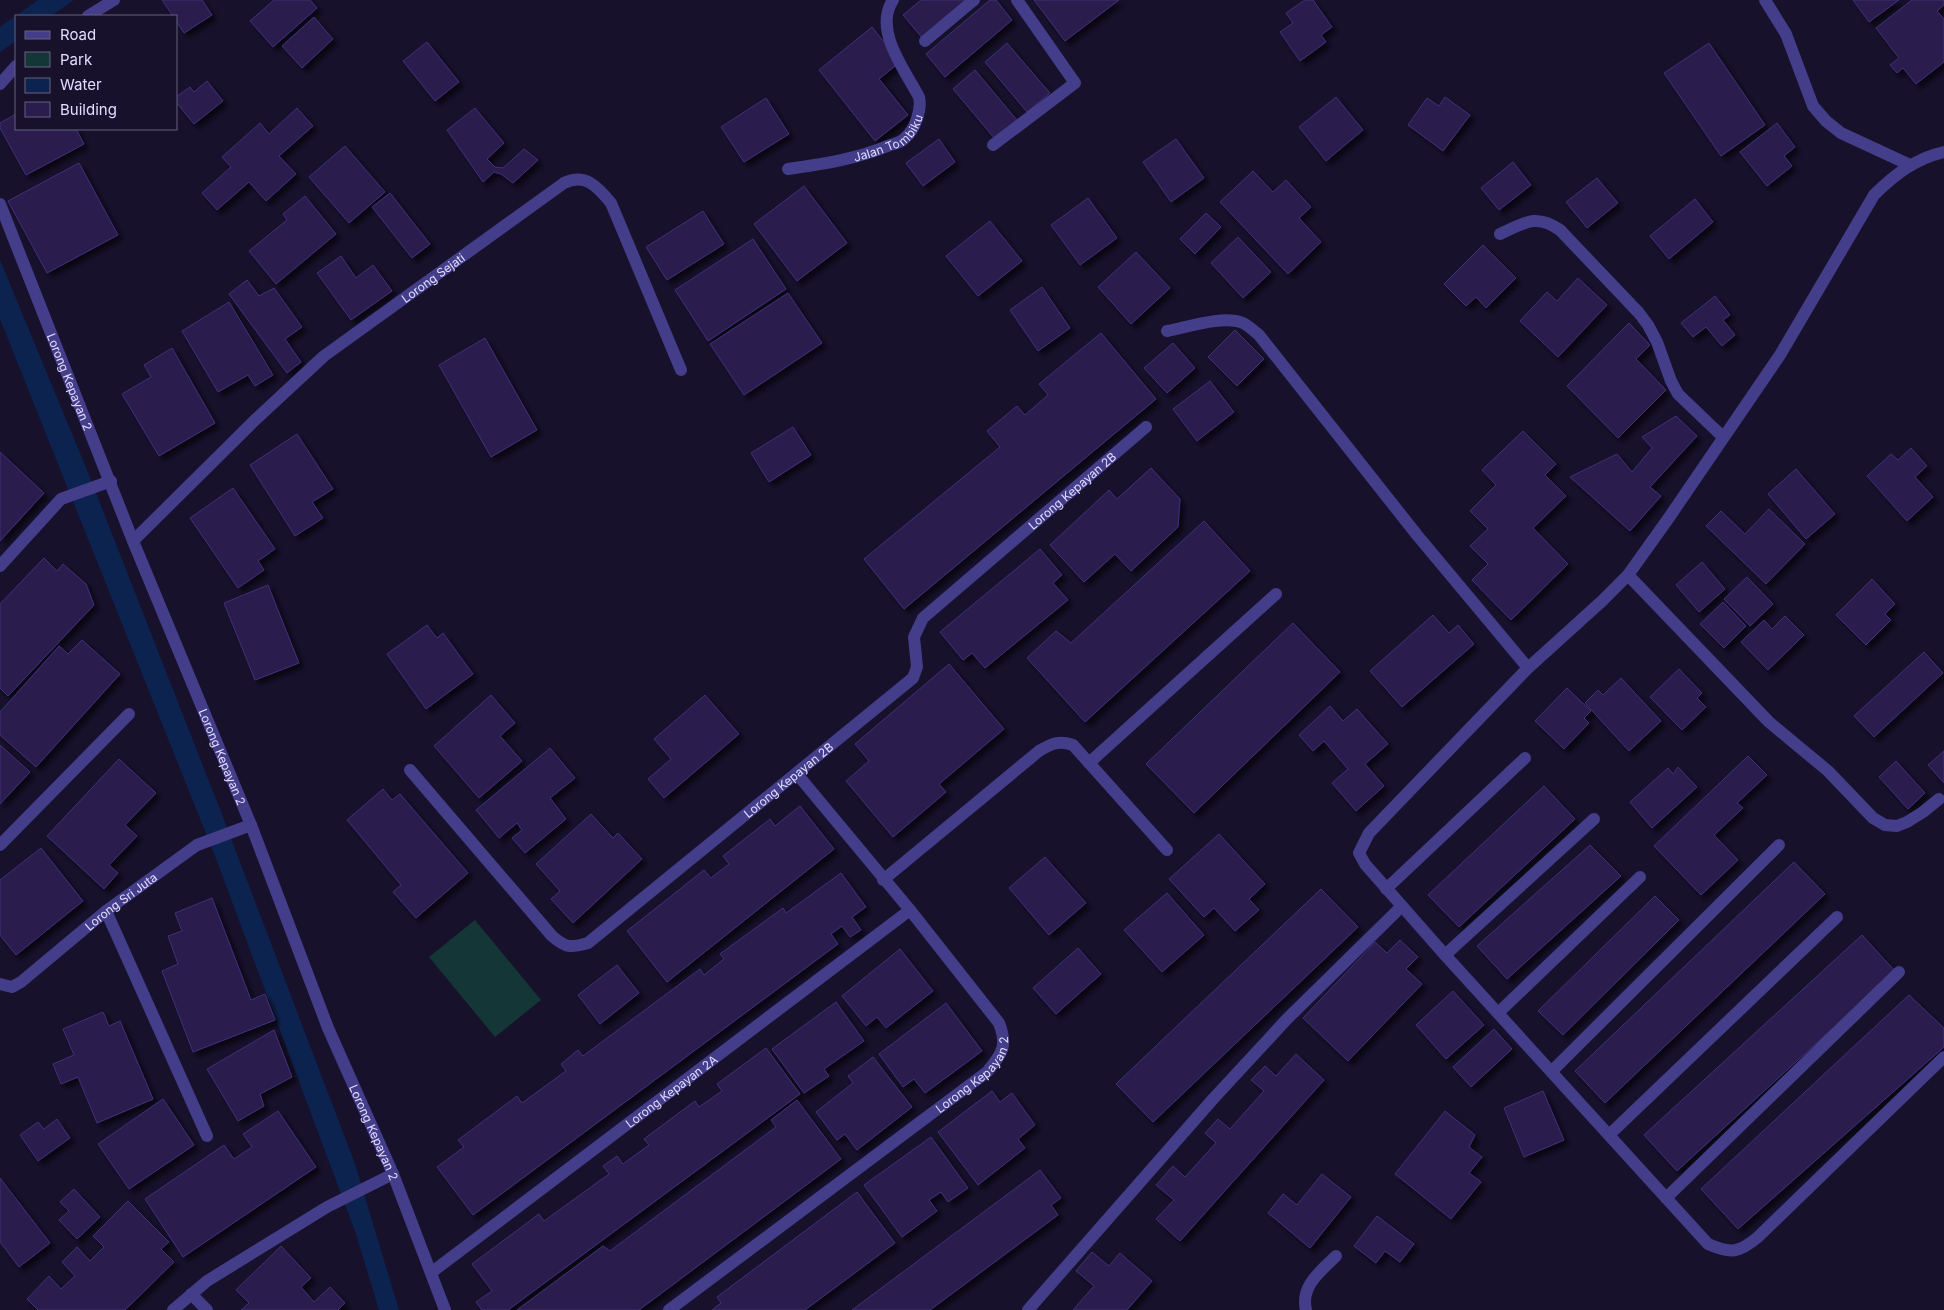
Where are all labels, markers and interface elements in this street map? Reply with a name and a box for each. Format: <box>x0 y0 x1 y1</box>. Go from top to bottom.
legend <box>15 15 178 130</box>
text: Road <box>60 25 96 44</box>
text: Park <box>60 50 93 69</box>
text: Water <box>60 75 102 94</box>
text: Building <box>60 100 117 119</box>
street label: Jalan Tombiku <box>852 112 925 164</box>
street label: Lorong Sejati <box>398 250 467 305</box>
street label: Lorong Kepayan 2 <box>44 331 96 432</box>
street label: Lorong Kepayan 2B <box>1025 449 1119 532</box>
street label: Lorong Kepayan 2 <box>196 706 249 807</box>
street label: Lorong Kepayan 2B <box>740 739 836 821</box>
street label: Lorong Sri Juta <box>81 869 160 933</box>
street label: Lorong Kepayan 2 <box>932 1036 1011 1116</box>
street label: Lorong Kepayan 2A <box>622 1051 720 1131</box>
street label: Lorong Kepayan 2 <box>347 1082 402 1182</box>

